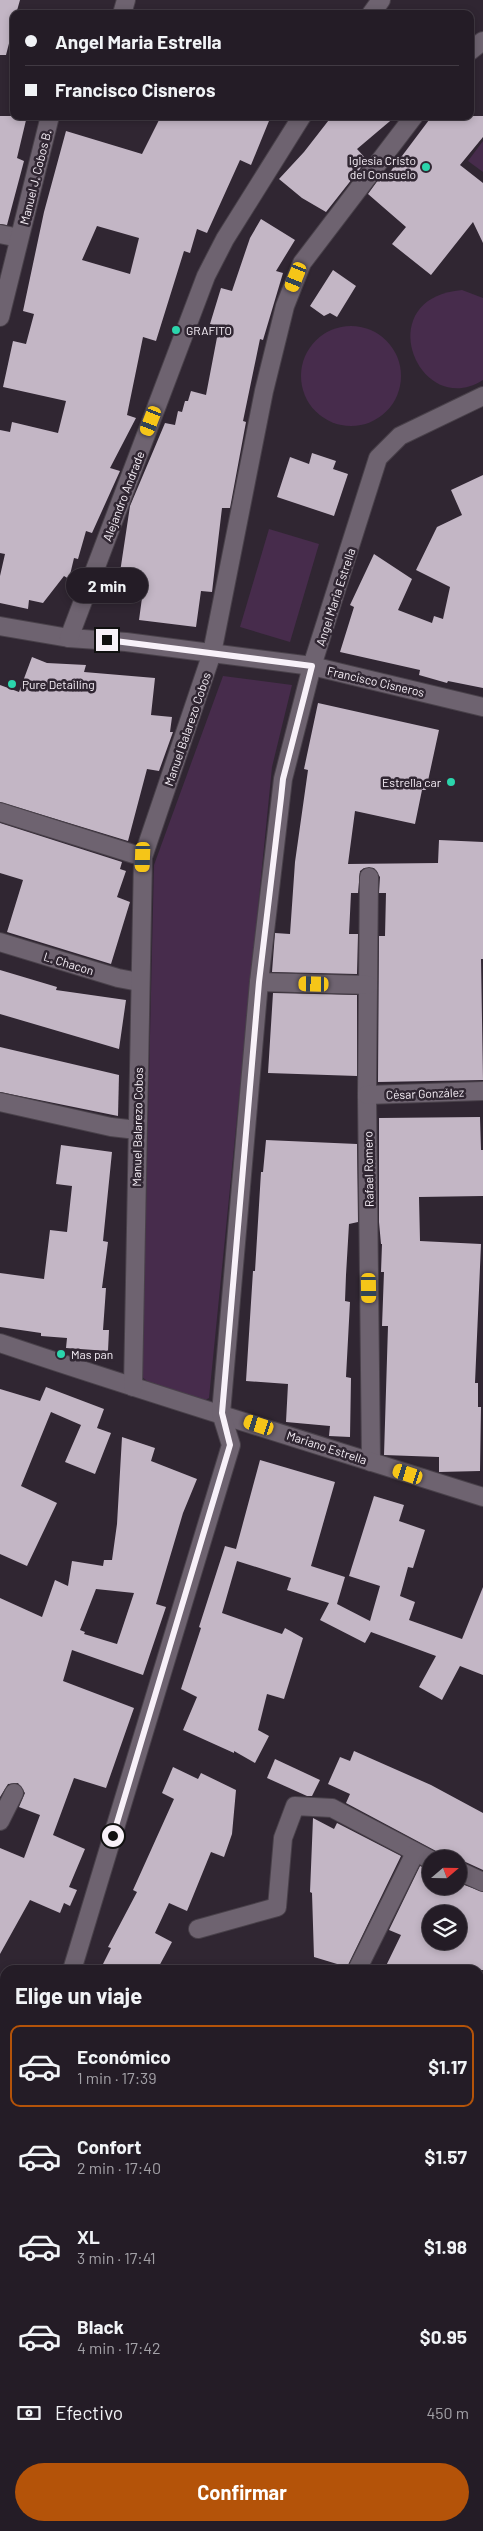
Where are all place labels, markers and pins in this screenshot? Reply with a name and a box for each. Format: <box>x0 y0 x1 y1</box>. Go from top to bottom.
place label: Iglesia Cristo del Consuelo <box>349 153 416 181</box>
marker: Iglesia Cristo del Consuelo <box>420 161 432 173</box>
place label: GRAFITO <box>186 323 232 337</box>
marker: GRAFITO <box>170 324 182 336</box>
place label: Pure Detailing <box>22 677 95 691</box>
marker: Pure Detailing <box>6 678 18 690</box>
place label: Estrella car <box>382 775 442 789</box>
marker: Estrella car <box>445 776 457 788</box>
place label: Mas pan <box>71 1347 113 1361</box>
marker: Mas pan <box>55 1348 67 1360</box>

